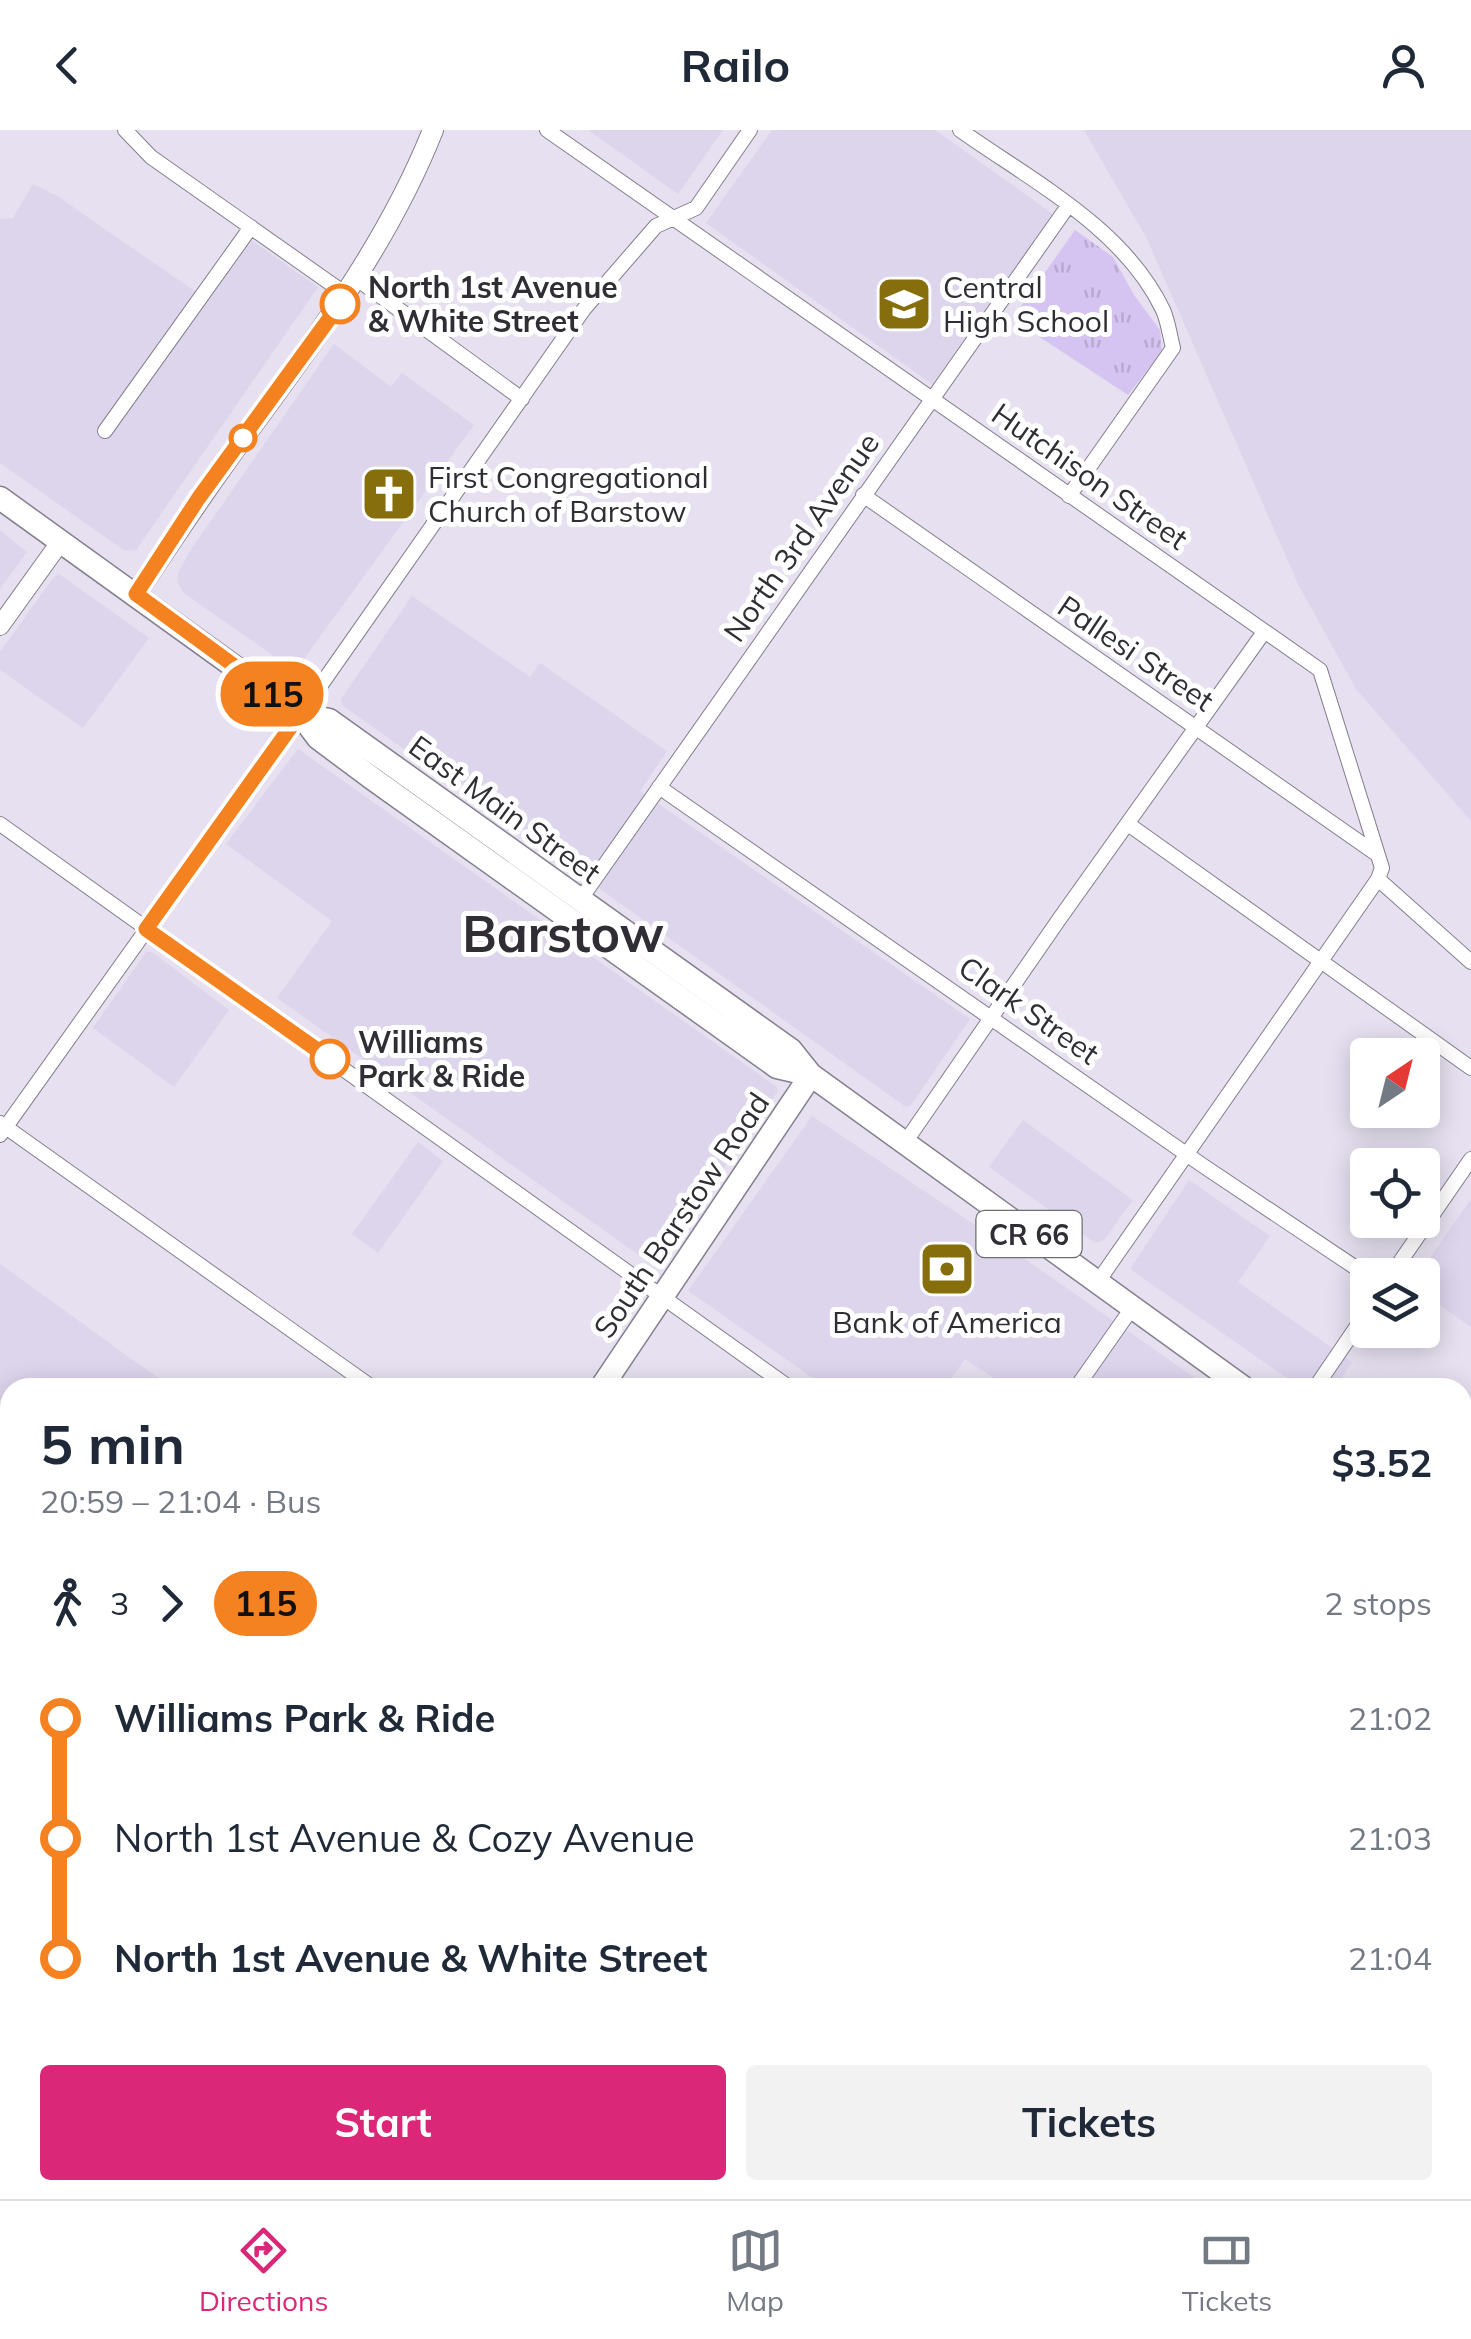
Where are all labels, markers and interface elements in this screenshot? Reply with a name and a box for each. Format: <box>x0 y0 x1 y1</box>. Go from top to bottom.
text: Railo <box>681 37 790 93</box>
icon: back <box>40 38 95 93</box>
icon: person <box>1376 38 1431 93</box>
place label: North 1st Avenue & White Street <box>368 268 618 340</box>
place label: Central High School <box>943 268 1109 340</box>
school or university icon: Central High School <box>874 274 934 334</box>
marker: North 1st Avenue & White Street <box>321 285 359 323</box>
street label: Hutchison Street <box>985 394 1195 558</box>
unlabelled marker <box>230 425 256 451</box>
street label: North 3rd Avenue <box>715 425 887 649</box>
place label: First Congregational Church of Barstow <box>428 458 709 530</box>
church icon: First Congregational Church of Barstow <box>359 464 419 524</box>
street label: Pallesi Street <box>1051 587 1221 719</box>
line badge: 115 <box>214 662 330 726</box>
text: 115 <box>240 672 304 716</box>
street label: East Main Street <box>402 727 608 891</box>
district label: Barstow <box>462 902 664 965</box>
street label: Clark Street <box>951 948 1107 1072</box>
place label: Williams Park & Ride <box>358 1023 525 1095</box>
north arrow <box>1350 1038 1440 1128</box>
map controls <box>1350 1038 1440 1348</box>
marker: Williams Park & Ride <box>311 1040 349 1078</box>
street label: South Barstow Road <box>585 1085 777 1345</box>
button: locate <box>1350 1148 1440 1238</box>
road number: CR 66 <box>976 1211 1082 1257</box>
bank icon: Bank of America <box>917 1239 977 1299</box>
button: layers <box>1350 1258 1440 1348</box>
place label: Bank of America <box>832 1303 1062 1341</box>
text: 5 min <box>40 1409 185 1478</box>
text: $3.52 <box>1331 1439 1432 1487</box>
text: 20:59 – 21:04 · Bus <box>40 1481 321 1521</box>
icon: walk <box>40 1576 95 1631</box>
icon: forward <box>144 1576 199 1631</box>
text: 115 <box>234 1581 297 1625</box>
text: 3 <box>110 1583 129 1623</box>
text: 2 stops <box>1324 1583 1432 1623</box>
text: Williams Park & Ride <box>114 1694 495 1742</box>
text: 21:02 <box>1348 1698 1432 1738</box>
text: North 1st Avenue & Cozy Avenue <box>114 1814 695 1862</box>
text: 21:03 <box>1348 1818 1432 1858</box>
text: North 1st Avenue & White Street <box>114 1934 708 1982</box>
text: 21:04 <box>1348 1938 1432 1978</box>
button: Start <box>40 2065 726 2180</box>
button: Tickets <box>746 2065 1432 2180</box>
tab: Directions <box>199 2223 328 2318</box>
tab: Map <box>726 2223 784 2318</box>
tab: Tickets <box>1182 2223 1272 2318</box>

